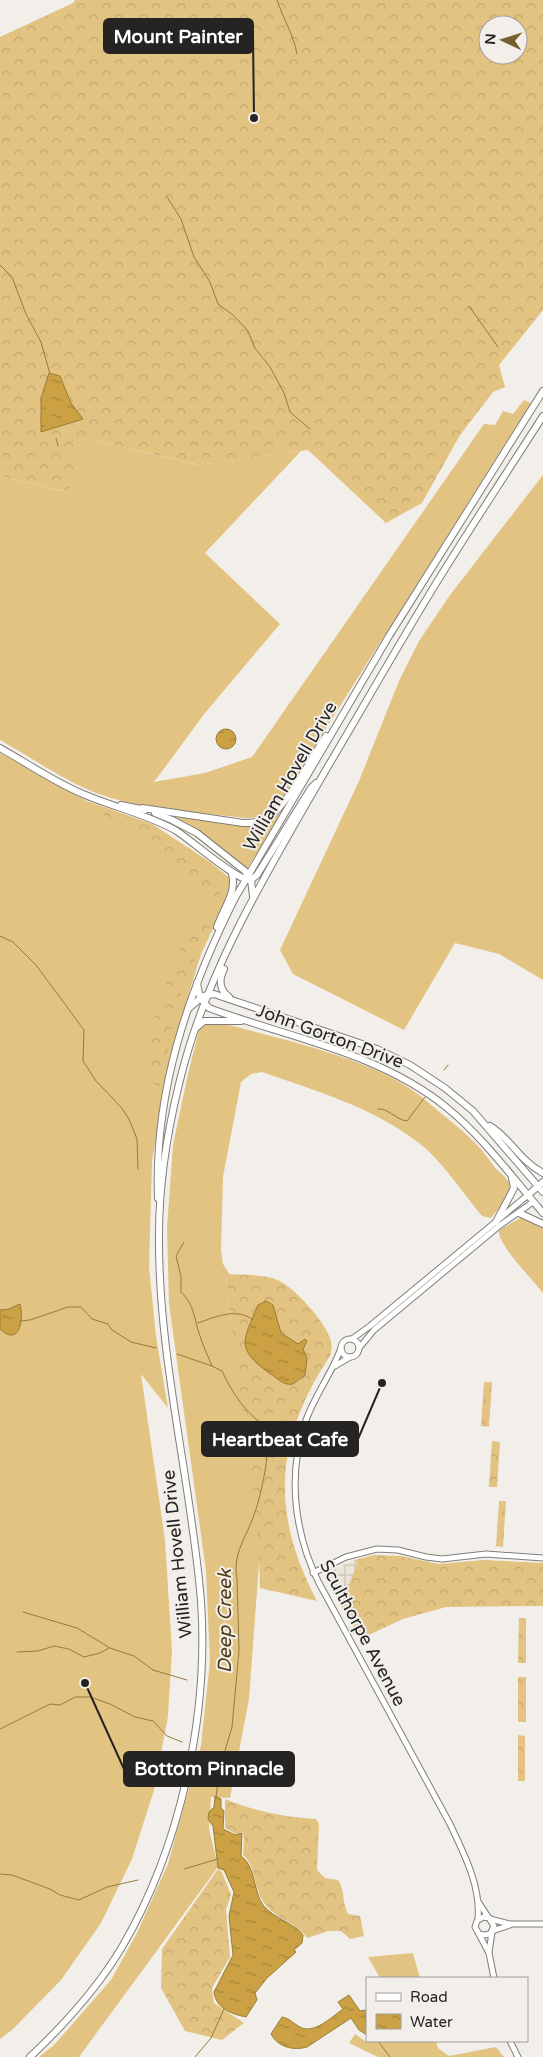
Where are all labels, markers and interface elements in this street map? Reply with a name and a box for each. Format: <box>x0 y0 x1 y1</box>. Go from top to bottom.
north arrow <box>478 15 528 65</box>
callout: Mount Painter <box>104 19 253 53</box>
text: Mount Painter <box>114 26 243 48</box>
text: N <box>482 33 499 45</box>
street label: William Hovell Drive <box>238 697 342 855</box>
street label: John Gorton Drive <box>253 999 407 1073</box>
callout: Heartbeat Cafe <box>202 1422 358 1456</box>
text: Heartbeat Cafe <box>212 1429 349 1451</box>
street label: William Hovell Drive <box>157 1469 197 1639</box>
street label: Sculthorpe Avenue <box>315 1556 411 1710</box>
water label: Deep Creek <box>214 1567 236 1673</box>
callout: Bottom Pinnacle <box>124 1752 294 1786</box>
text: Bottom Pinnacle <box>134 1758 284 1780</box>
legend <box>366 1977 528 2042</box>
text: Road <box>410 1988 448 2006</box>
text: Water <box>410 2013 453 2031</box>

